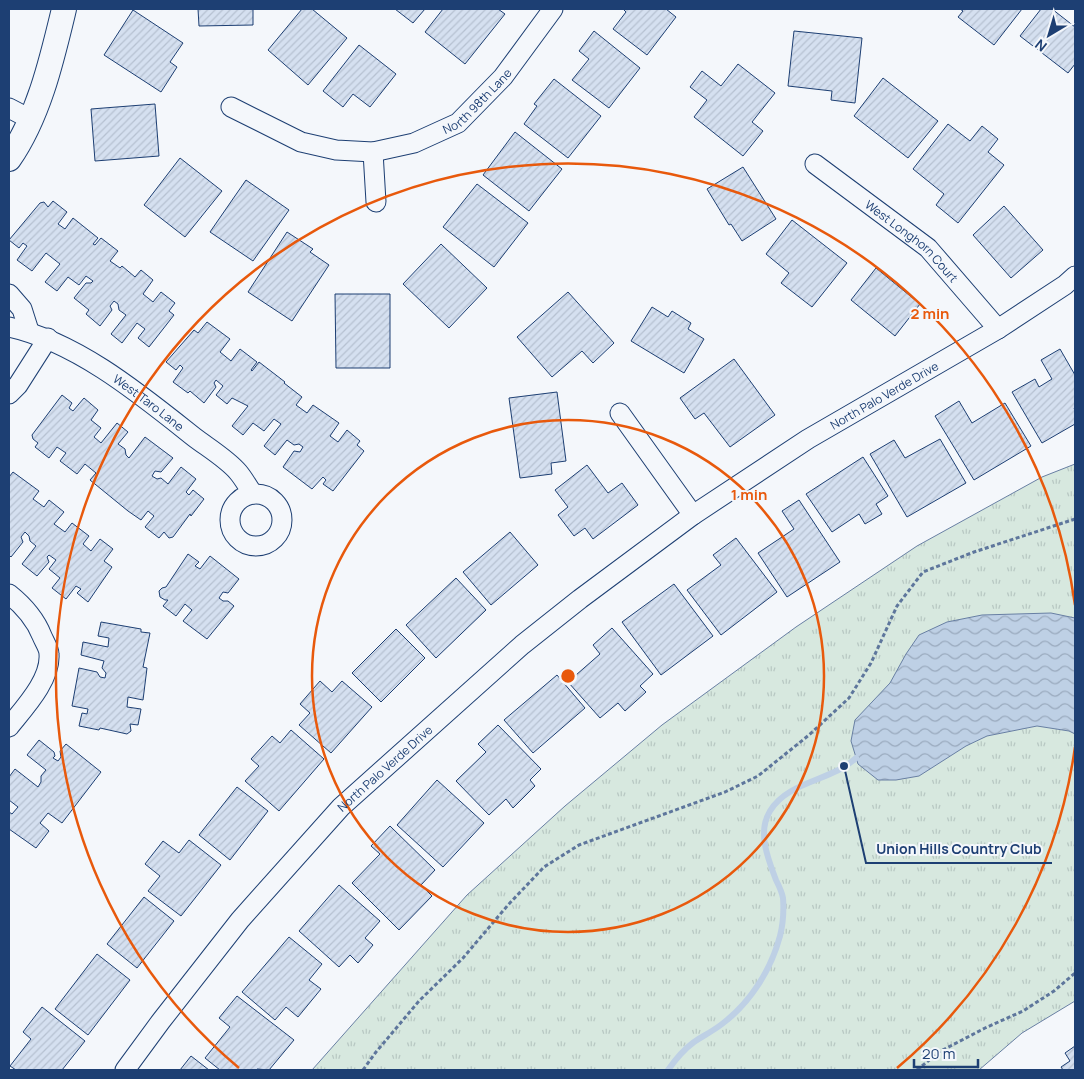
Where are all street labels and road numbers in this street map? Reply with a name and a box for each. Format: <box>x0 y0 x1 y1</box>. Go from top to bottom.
street label: North 98th Lane <box>440 65 515 138</box>
street label: West Longhorn Court <box>862 196 962 286</box>
street label: North Palo Verde Drive <box>827 357 941 433</box>
street label: West Taro Lane <box>110 370 188 435</box>
street label: North Palo Verde Drive <box>333 721 436 815</box>

